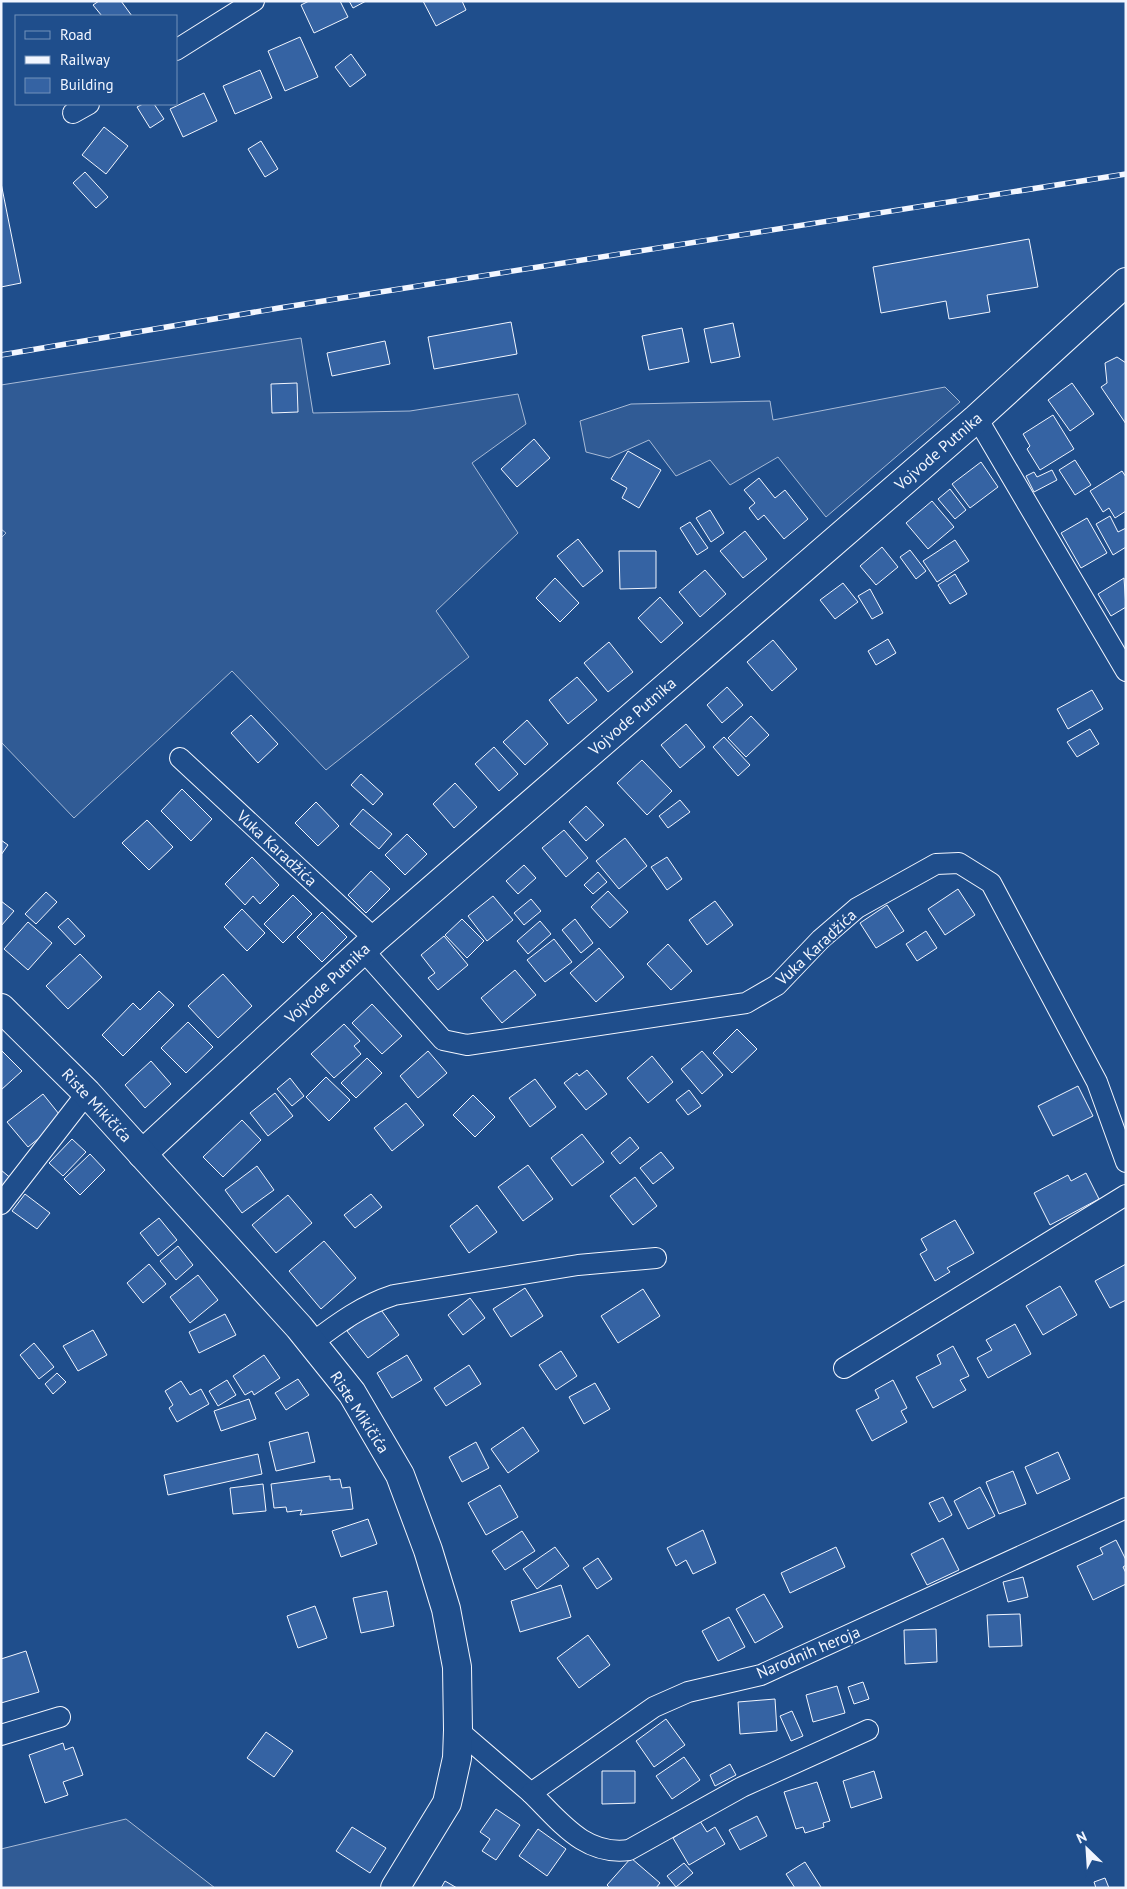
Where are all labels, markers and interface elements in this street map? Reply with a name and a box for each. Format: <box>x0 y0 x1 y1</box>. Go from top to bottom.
legend <box>15 15 178 105</box>
text: Road <box>60 25 92 44</box>
text: Railway <box>60 50 110 69</box>
text: Building <box>60 75 114 94</box>
street label: Vojvode Putnika <box>889 408 986 495</box>
street label: Vojvode Putnika <box>583 673 680 760</box>
street label: Vuka Karadžića <box>232 805 321 890</box>
street label: Vuka Karadžića <box>771 905 860 990</box>
street label: Vojvode Putnika <box>280 938 374 1028</box>
street label: Riste Mikičića <box>58 1064 136 1146</box>
street label: Riste Mikičića <box>326 1367 394 1457</box>
street label: Narodnih heroja <box>753 1621 863 1683</box>
north arrow <box>1062 1824 1112 1874</box>
text: N <box>1074 1827 1089 1847</box>

